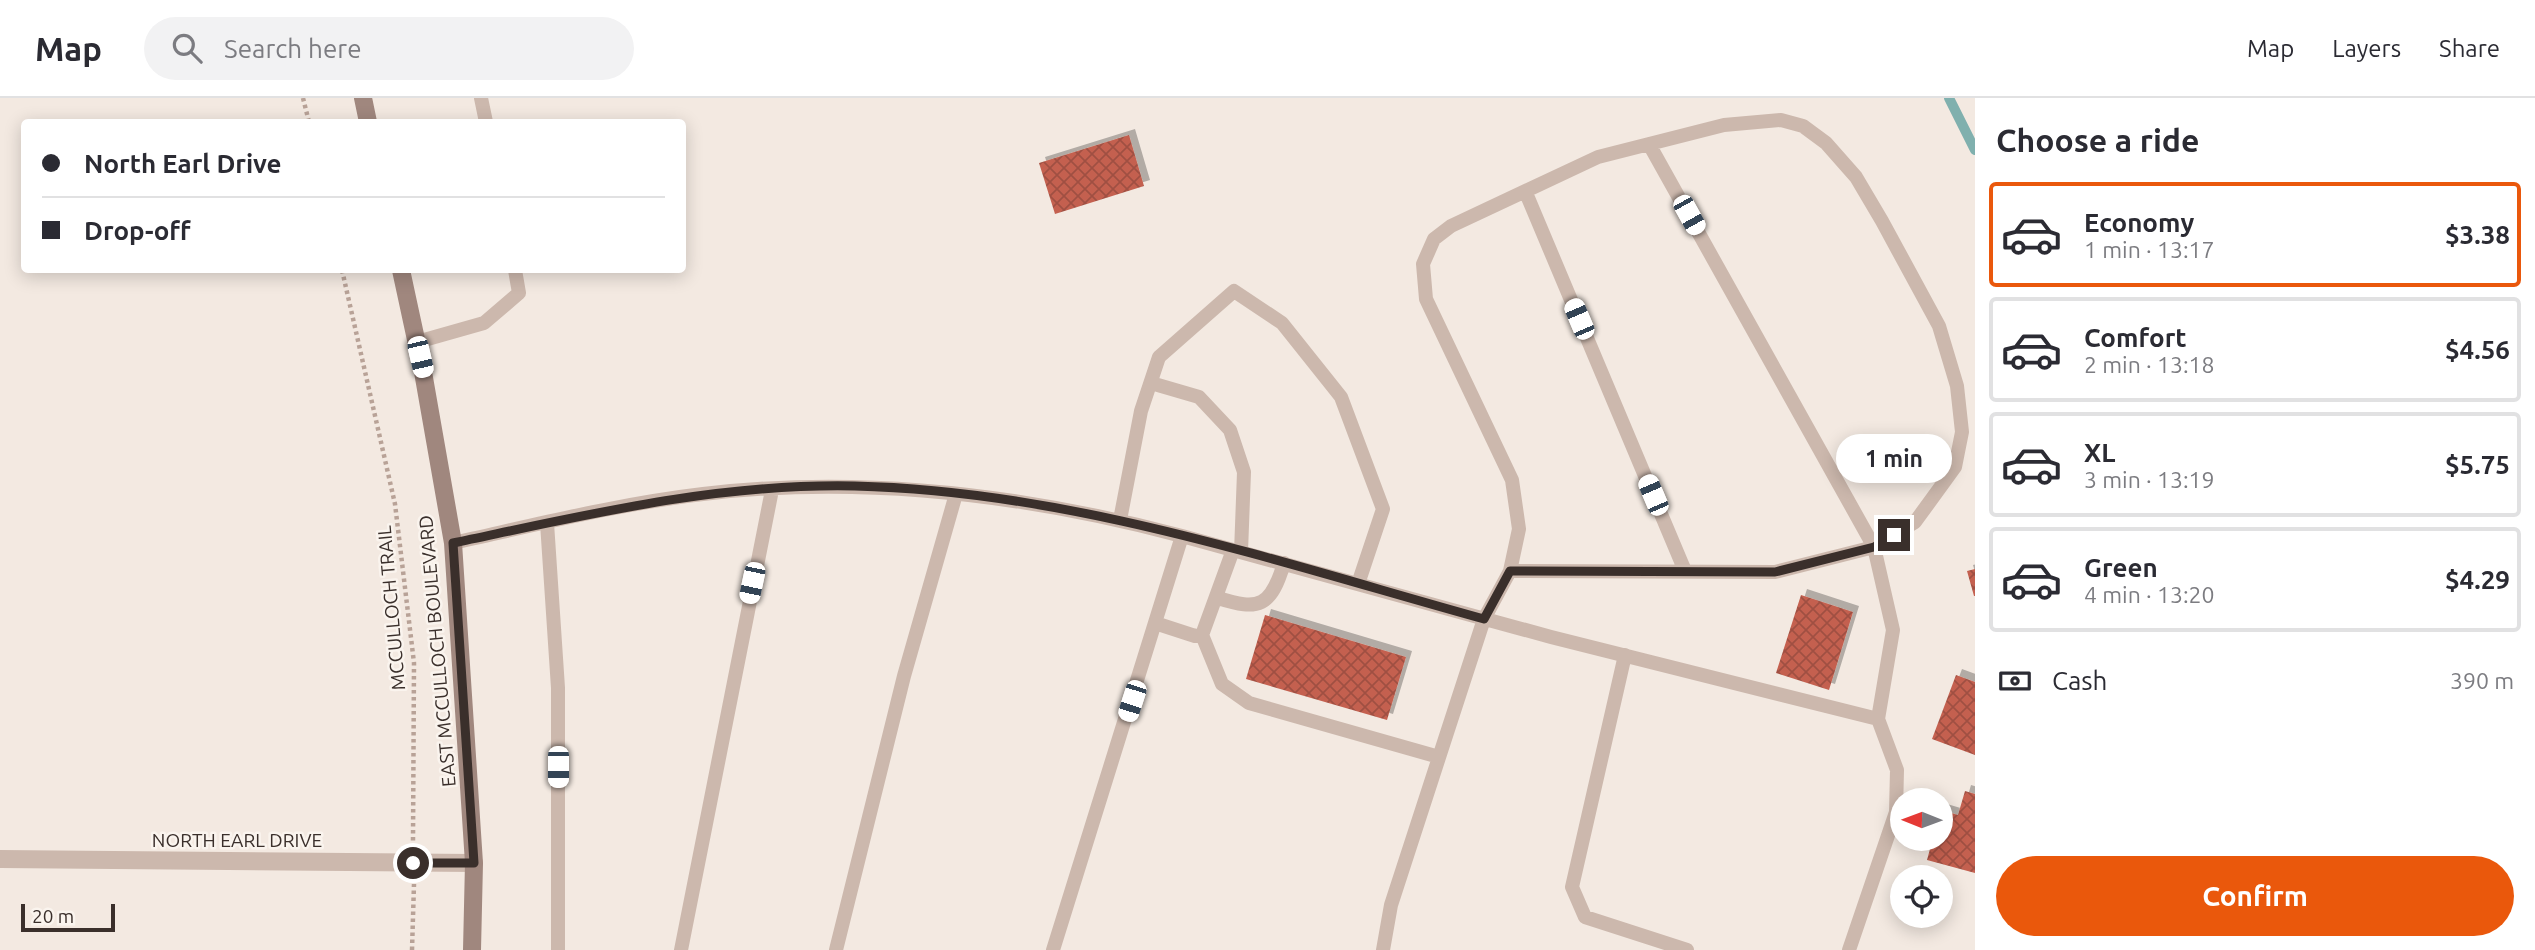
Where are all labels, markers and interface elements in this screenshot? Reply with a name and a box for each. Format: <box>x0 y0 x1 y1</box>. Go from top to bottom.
search box <box>144 17 634 80</box>
icon: search <box>168 29 206 67</box>
text: Map <box>35 30 102 67</box>
text: Search here <box>224 34 362 63</box>
text: Map <box>2247 35 2294 62</box>
text: Layers <box>2332 35 2401 62</box>
text: Share <box>2439 35 2500 62</box>
text: Choose a ride <box>1996 122 2199 158</box>
text: North Earl Drive <box>84 149 282 178</box>
car <box>1670 192 1709 238</box>
icon: car <box>2000 203 2063 266</box>
text: Economy <box>2084 208 2194 237</box>
text: Drop-off <box>84 216 191 245</box>
text: $3.38 <box>2445 220 2510 249</box>
text: 1 min · 13:17 <box>2084 237 2215 262</box>
car <box>1562 296 1597 342</box>
icon: car <box>2000 318 2063 381</box>
text: Comfort <box>2084 323 2187 352</box>
car <box>406 334 435 380</box>
text: $4.56 <box>2445 335 2510 364</box>
text: 2 min · 13:18 <box>2084 352 2215 377</box>
icon: car <box>2000 433 2063 496</box>
callout: 1 min <box>1836 434 1952 482</box>
text: XL <box>2084 438 2115 467</box>
text: 1 min <box>1865 446 1923 471</box>
text: $5.75 <box>2445 450 2510 479</box>
text: 3 min · 13:19 <box>2084 467 2215 492</box>
car <box>1636 472 1671 518</box>
street label: EAST MCCULLOCH BOULEVARD <box>414 514 460 788</box>
route end <box>1878 519 1910 551</box>
street label: MCCULLOCH TRAIL <box>373 524 409 691</box>
icon: car <box>2000 548 2063 611</box>
text: Green <box>2084 553 2158 582</box>
car <box>738 560 767 606</box>
text: $4.29 <box>2445 565 2510 594</box>
text: 4 min · 13:20 <box>2084 582 2215 607</box>
icon: cash <box>1996 662 2034 700</box>
text: Cash <box>2052 666 2107 695</box>
text: 390 m <box>2450 668 2514 693</box>
car <box>1116 678 1149 724</box>
car <box>548 746 569 788</box>
north arrow <box>1890 788 1953 850</box>
map controls <box>1890 788 1953 928</box>
street label: NORTH EARL DRIVE <box>152 829 322 851</box>
route start <box>397 847 429 879</box>
button: Confirm <box>1996 856 2514 936</box>
button: locate <box>1890 865 1953 928</box>
scale bar <box>21 901 116 933</box>
text: 20 m <box>32 905 74 927</box>

